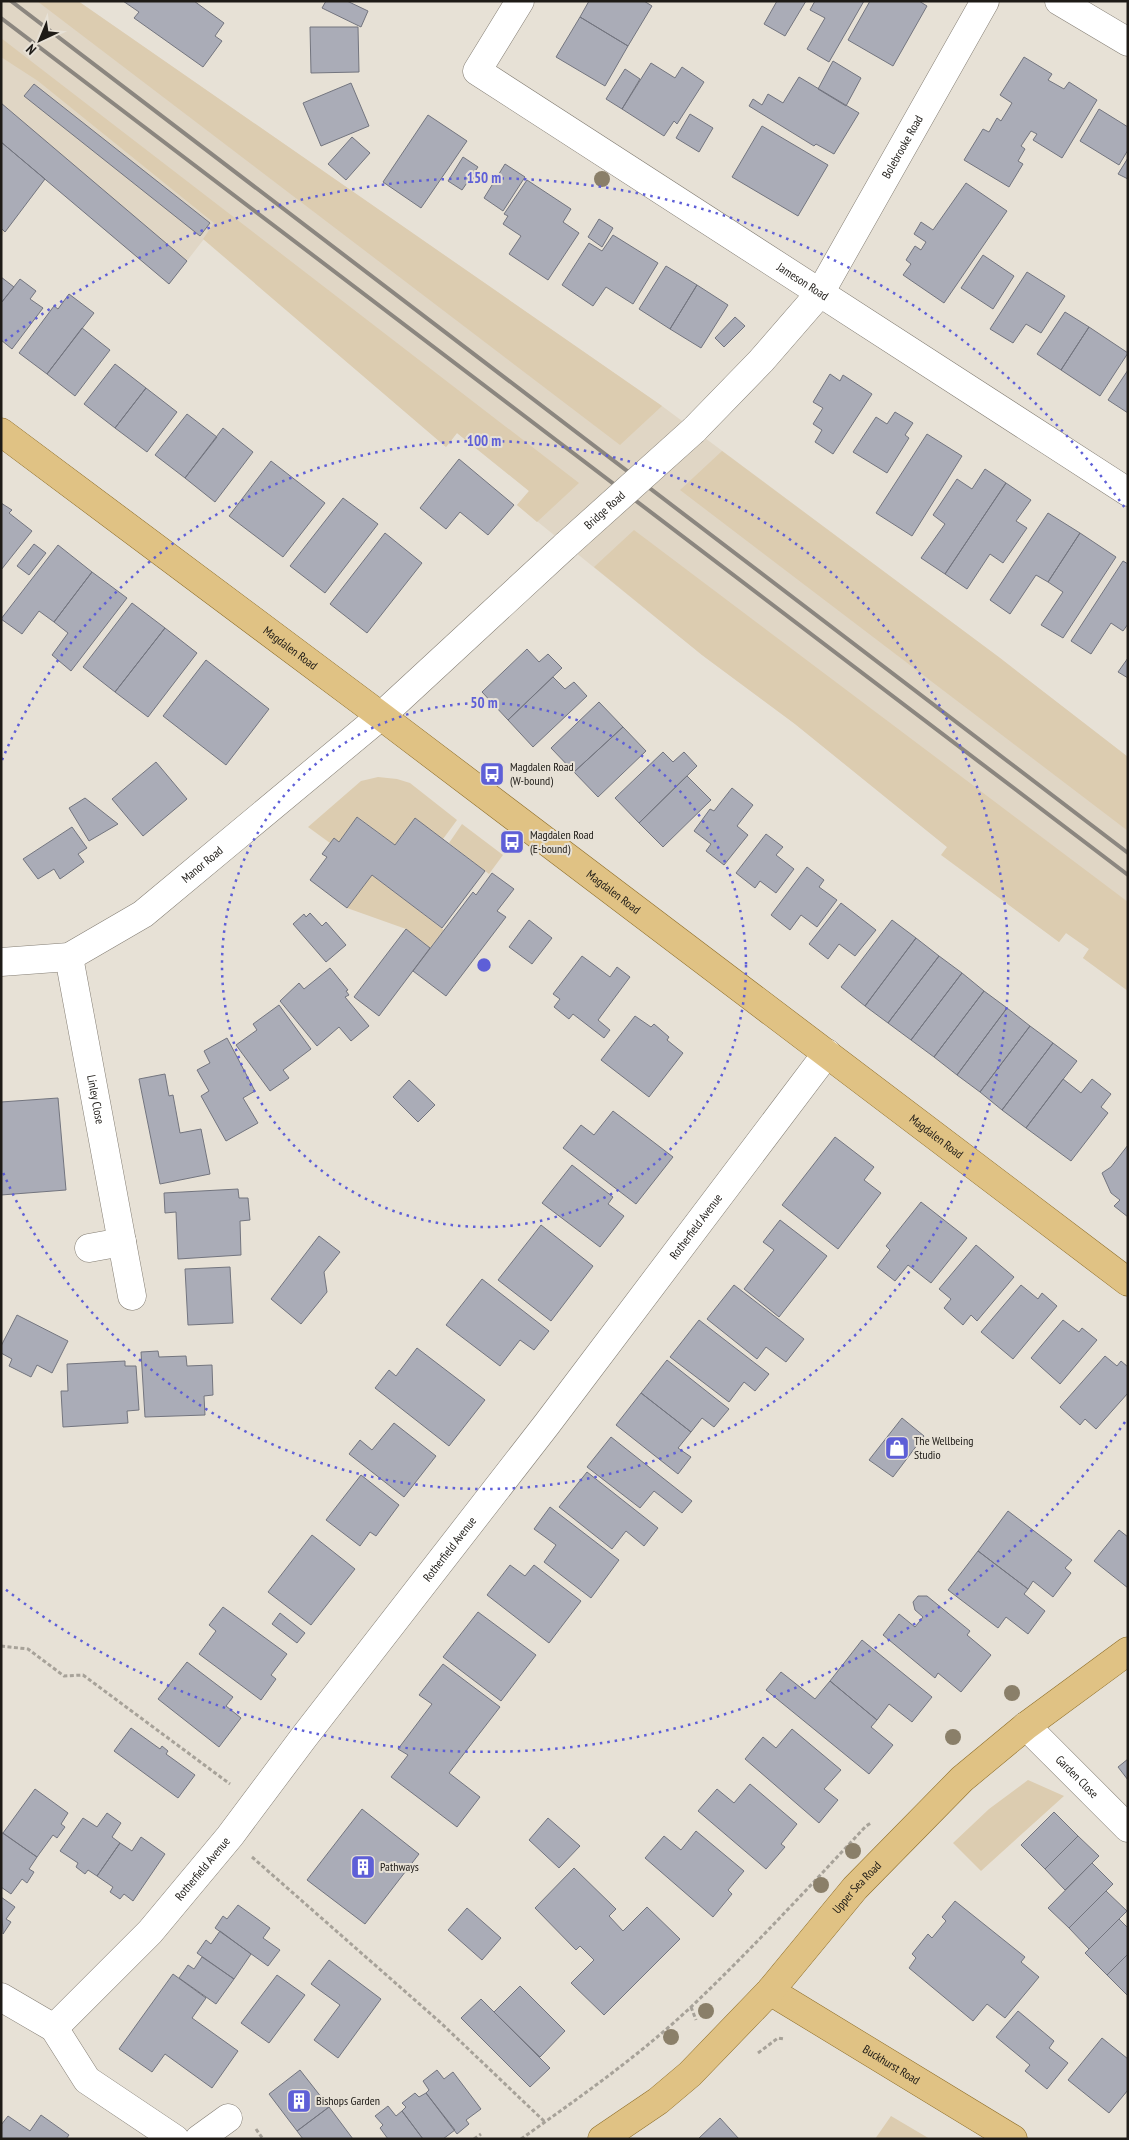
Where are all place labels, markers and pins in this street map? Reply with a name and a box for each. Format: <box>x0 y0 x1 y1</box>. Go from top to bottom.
place label: Magdalen Road (W-bound) <box>510 759 574 788</box>
bus stop icon: Magdalen Road (W-bound) <box>479 761 505 787</box>
place label: Magdalen Road (E-bound) <box>530 827 594 856</box>
bus stop icon: Magdalen Road (E-bound) <box>499 829 525 855</box>
centre of rings <box>475 956 493 974</box>
place label: The Wellbeing Studio <box>914 1433 973 1462</box>
shop icon: The Wellbeing Studio <box>884 1435 910 1461</box>
building icon: Pathways <box>350 1854 376 1880</box>
place label: Pathways <box>380 1859 419 1874</box>
building icon: Bishops Garden <box>286 2088 312 2114</box>
place label: Bishops Garden <box>316 2093 380 2108</box>

